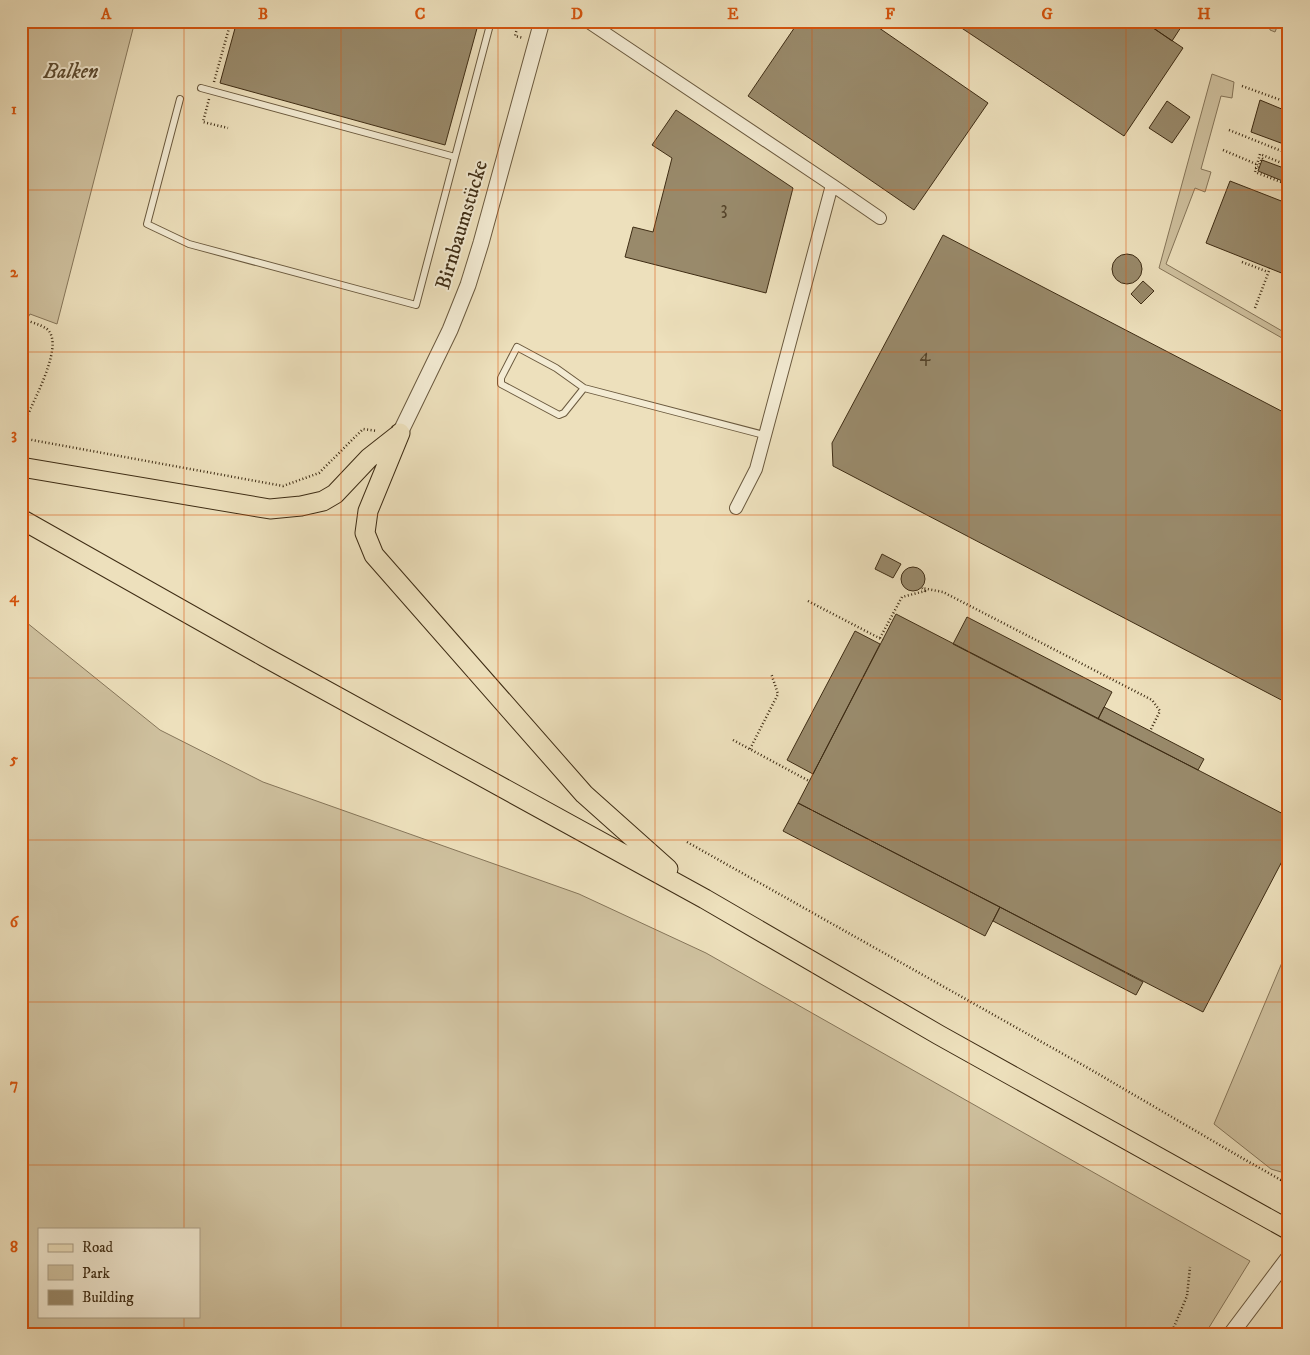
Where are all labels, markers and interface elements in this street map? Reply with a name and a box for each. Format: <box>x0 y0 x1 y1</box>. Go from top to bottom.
text: A <box>100 4 112 24</box>
text: B <box>258 4 268 24</box>
text: C <box>415 4 425 24</box>
text: D <box>571 4 583 24</box>
text: E <box>727 4 739 24</box>
text: F <box>885 4 895 24</box>
text: G <box>1041 4 1053 24</box>
text: H <box>1197 4 1211 24</box>
park label: Balken <box>42 59 99 85</box>
text: 1 <box>11 99 17 119</box>
street label: Birnbaumstücke <box>430 157 494 293</box>
house number: 3 <box>720 197 728 220</box>
text: 2 <box>10 262 19 282</box>
house number: 4 <box>920 344 932 367</box>
text: 3 <box>11 424 17 444</box>
text: 4 <box>8 587 19 607</box>
text: 5 <box>9 749 18 769</box>
text: 6 <box>10 912 20 932</box>
text: 7 <box>10 1074 18 1094</box>
legend <box>38 1228 200 1318</box>
text: 8 <box>10 1237 18 1257</box>
text: Road <box>82 1238 114 1257</box>
text: Park <box>82 1264 111 1283</box>
text: Building <box>82 1288 134 1307</box>

